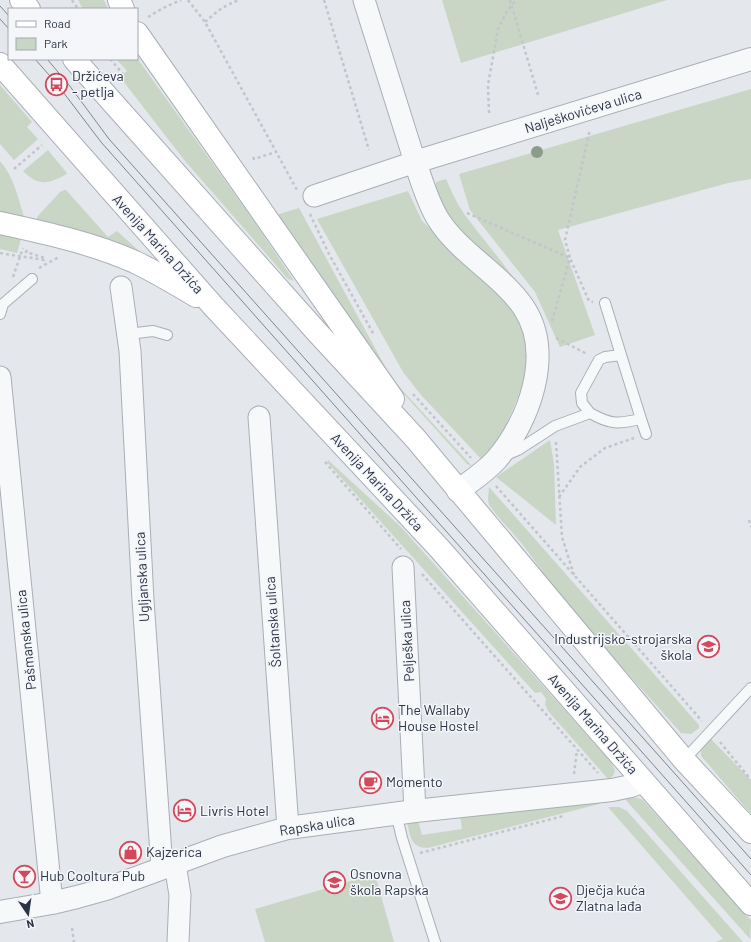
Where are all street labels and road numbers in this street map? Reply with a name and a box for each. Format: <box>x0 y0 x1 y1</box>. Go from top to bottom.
street label: Nalješkovićeva ulica <box>522 85 643 136</box>
street label: Avenija Marina Držića <box>109 190 207 297</box>
street label: Avenija Marina Držića <box>328 429 427 534</box>
street label: Ugljanska ulica <box>131 532 152 623</box>
street label: Šoltanska ulica <box>261 576 284 668</box>
street label: Pašmanska ulica <box>12 589 39 691</box>
street label: Pelješka ulica <box>396 600 417 682</box>
street label: Avenija Marina Držića <box>545 670 642 777</box>
street label: Rapska ulica <box>278 810 356 839</box>

